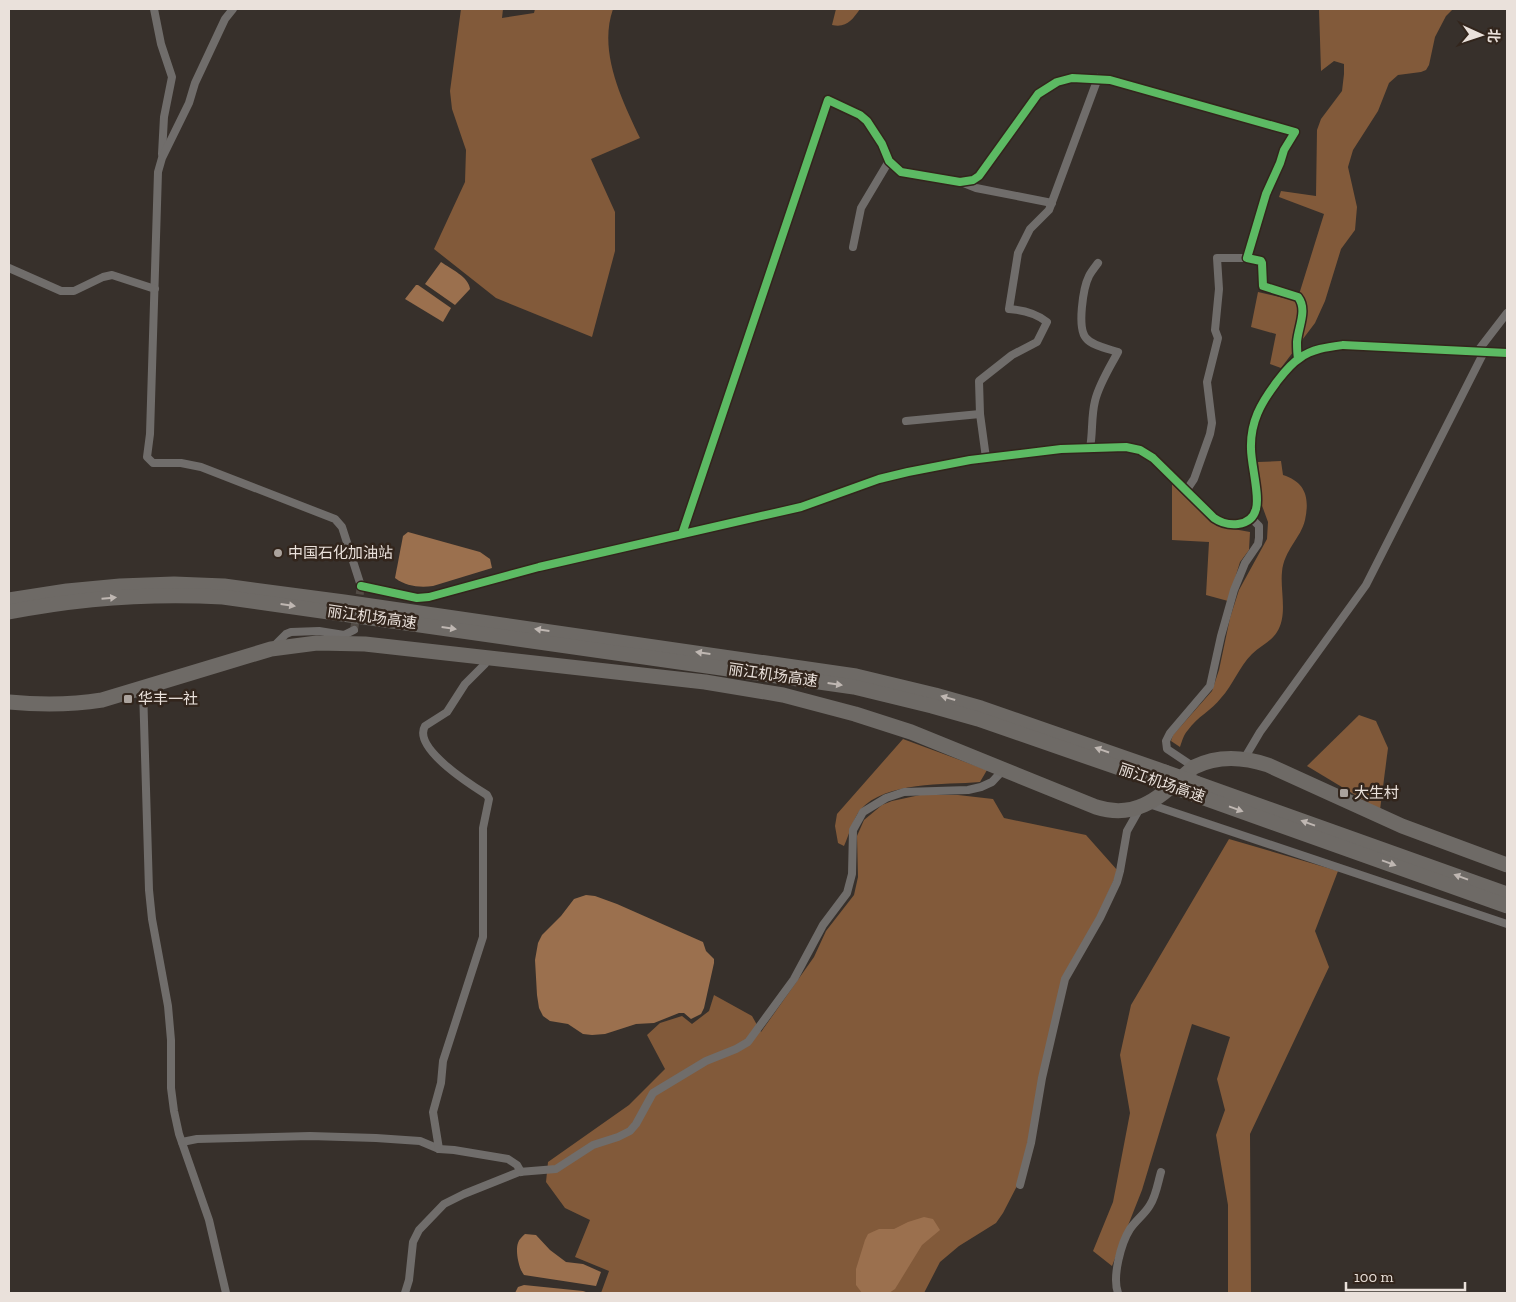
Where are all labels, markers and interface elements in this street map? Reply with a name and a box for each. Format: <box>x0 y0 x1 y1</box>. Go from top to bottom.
north arrow <box>1456 10 1506 60</box>
text: 北 <box>1485 28 1502 43</box>
place label: 中国石化加油站 <box>288 544 393 562</box>
marker: 中国石化加油站 <box>272 547 284 559</box>
one-way arrow <box>101 593 117 601</box>
one-way arrow <box>281 602 297 610</box>
street label: 丽江机场高速 <box>326 602 418 632</box>
one-way arrow <box>442 625 458 633</box>
one-way arrow <box>534 626 550 634</box>
one-way arrow <box>694 649 710 657</box>
street label: 丽江机场高速 <box>727 660 819 690</box>
one-way arrow <box>827 681 843 689</box>
place label: 华丰一社 <box>138 690 198 708</box>
marker: 华丰一社 <box>122 693 134 705</box>
one-way arrow <box>941 694 956 702</box>
one-way arrow <box>1095 746 1110 753</box>
street label: 丽江机场高速 <box>1117 760 1207 806</box>
place label: 大生村 <box>1354 784 1399 802</box>
marker: 大生村 <box>1338 787 1350 799</box>
one-way arrow <box>1228 806 1243 813</box>
one-way arrow <box>1300 819 1315 827</box>
one-way arrow <box>1381 860 1396 867</box>
one-way arrow <box>1454 873 1469 880</box>
scale bar <box>1346 1260 1465 1292</box>
text: 100 m <box>1354 1268 1393 1286</box>

